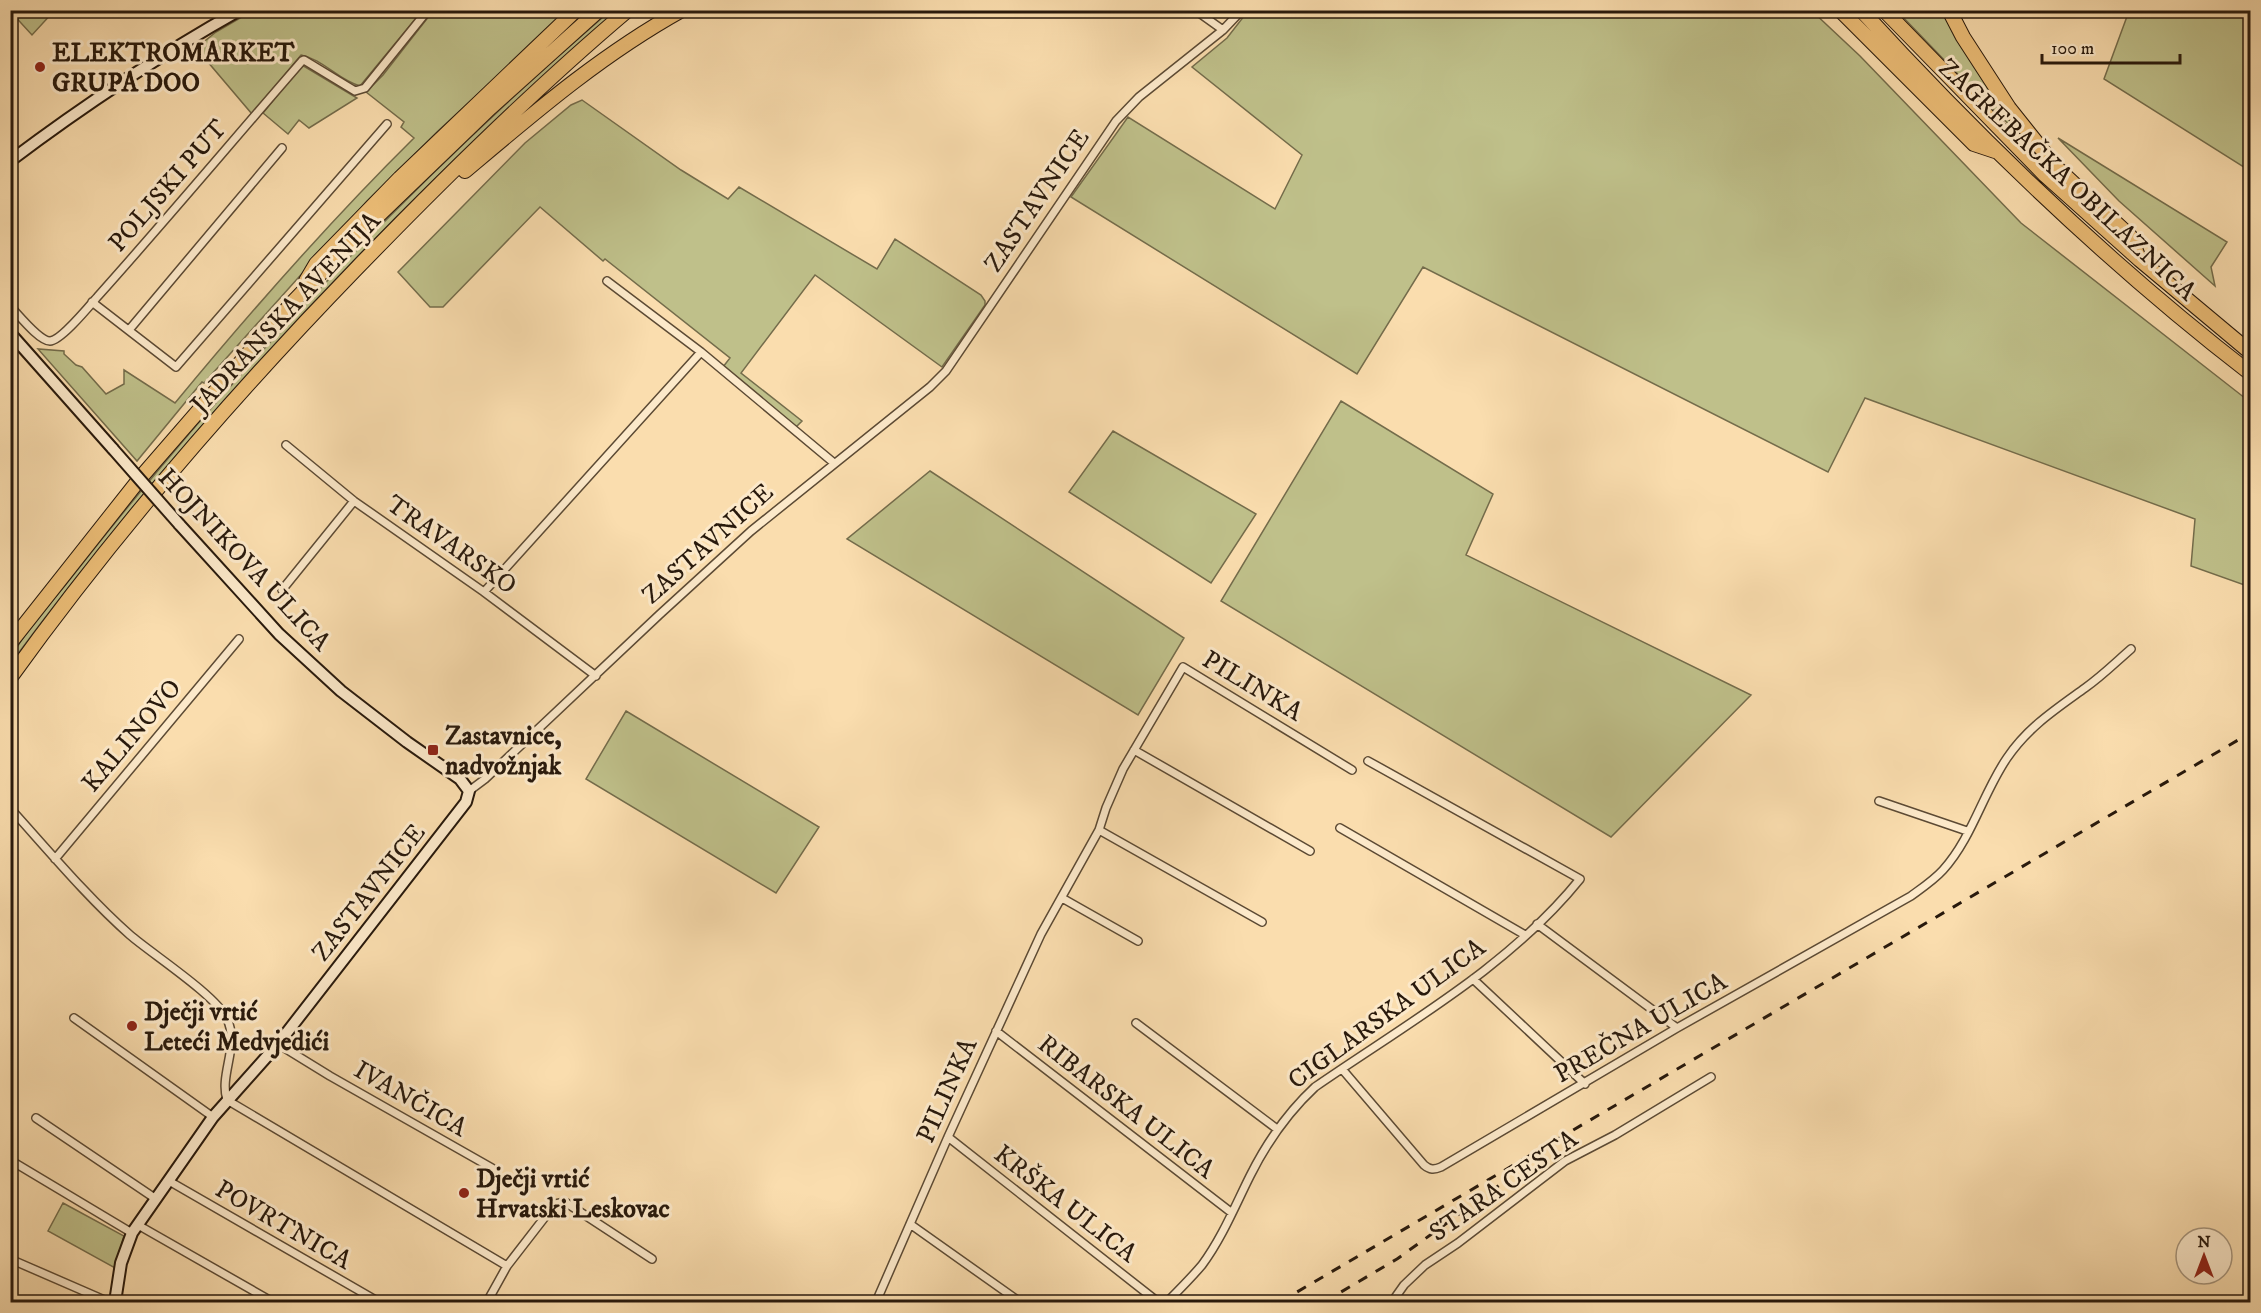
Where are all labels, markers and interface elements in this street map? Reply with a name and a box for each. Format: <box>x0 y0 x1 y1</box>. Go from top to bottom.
scale bar <box>2042 27 2180 65</box>
place label: ELEKTROMARKET GRUPA DOO <box>52 37 295 100</box>
text: 100 m <box>2051 38 2094 60</box>
street label: ZAGREBAČKA OBILAZNICA <box>1931 51 2204 309</box>
marker: ELEKTROMARKET GRUPA DOO <box>33 60 47 74</box>
street label: POLJSKI PUT <box>102 113 235 259</box>
street label: ZASTAVNICE <box>977 123 1097 279</box>
street label: JADRANSKA AVENIJA <box>183 205 388 422</box>
street label: HOJNIKOVA ULICA <box>150 462 338 659</box>
street label: ZASTAVNICE <box>635 476 781 612</box>
street label: TRAVARSKO <box>379 488 523 602</box>
street label: PILINKA <box>1196 643 1309 729</box>
street label: KALINOVO <box>75 673 189 799</box>
place label: Zastavnice, nadvožnjak <box>445 720 563 783</box>
marker: Zastavnice, nadvožnjak <box>426 743 440 757</box>
street label: ZASTAVNICE <box>305 817 433 968</box>
street label: CIGLARSKA ULICA <box>1282 931 1492 1097</box>
street label: PREČNA ULICA <box>1548 964 1733 1091</box>
place label: Dječji vrtić Leteći Medvjedići <box>144 996 329 1059</box>
marker: Dječji vrtić Leteći Medvjedići <box>125 1019 139 1033</box>
street label: RIBARSKA ULICA <box>1031 1028 1221 1187</box>
street label: PILINKA <box>910 1033 985 1148</box>
street label: IVANČICA <box>348 1053 474 1145</box>
street label: STARA CESTA <box>1423 1123 1585 1249</box>
street label: KRŠKA ULICA <box>987 1137 1144 1271</box>
place label: Dječji vrtić Hrvatski Leskovac <box>476 1163 670 1226</box>
street label: POVRTNICA <box>209 1173 358 1278</box>
marker: Dječji vrtić Hrvatski Leskovac <box>457 1186 471 1200</box>
north arrow <box>2174 1226 2234 1286</box>
text: N <box>2197 1232 2211 1252</box>

